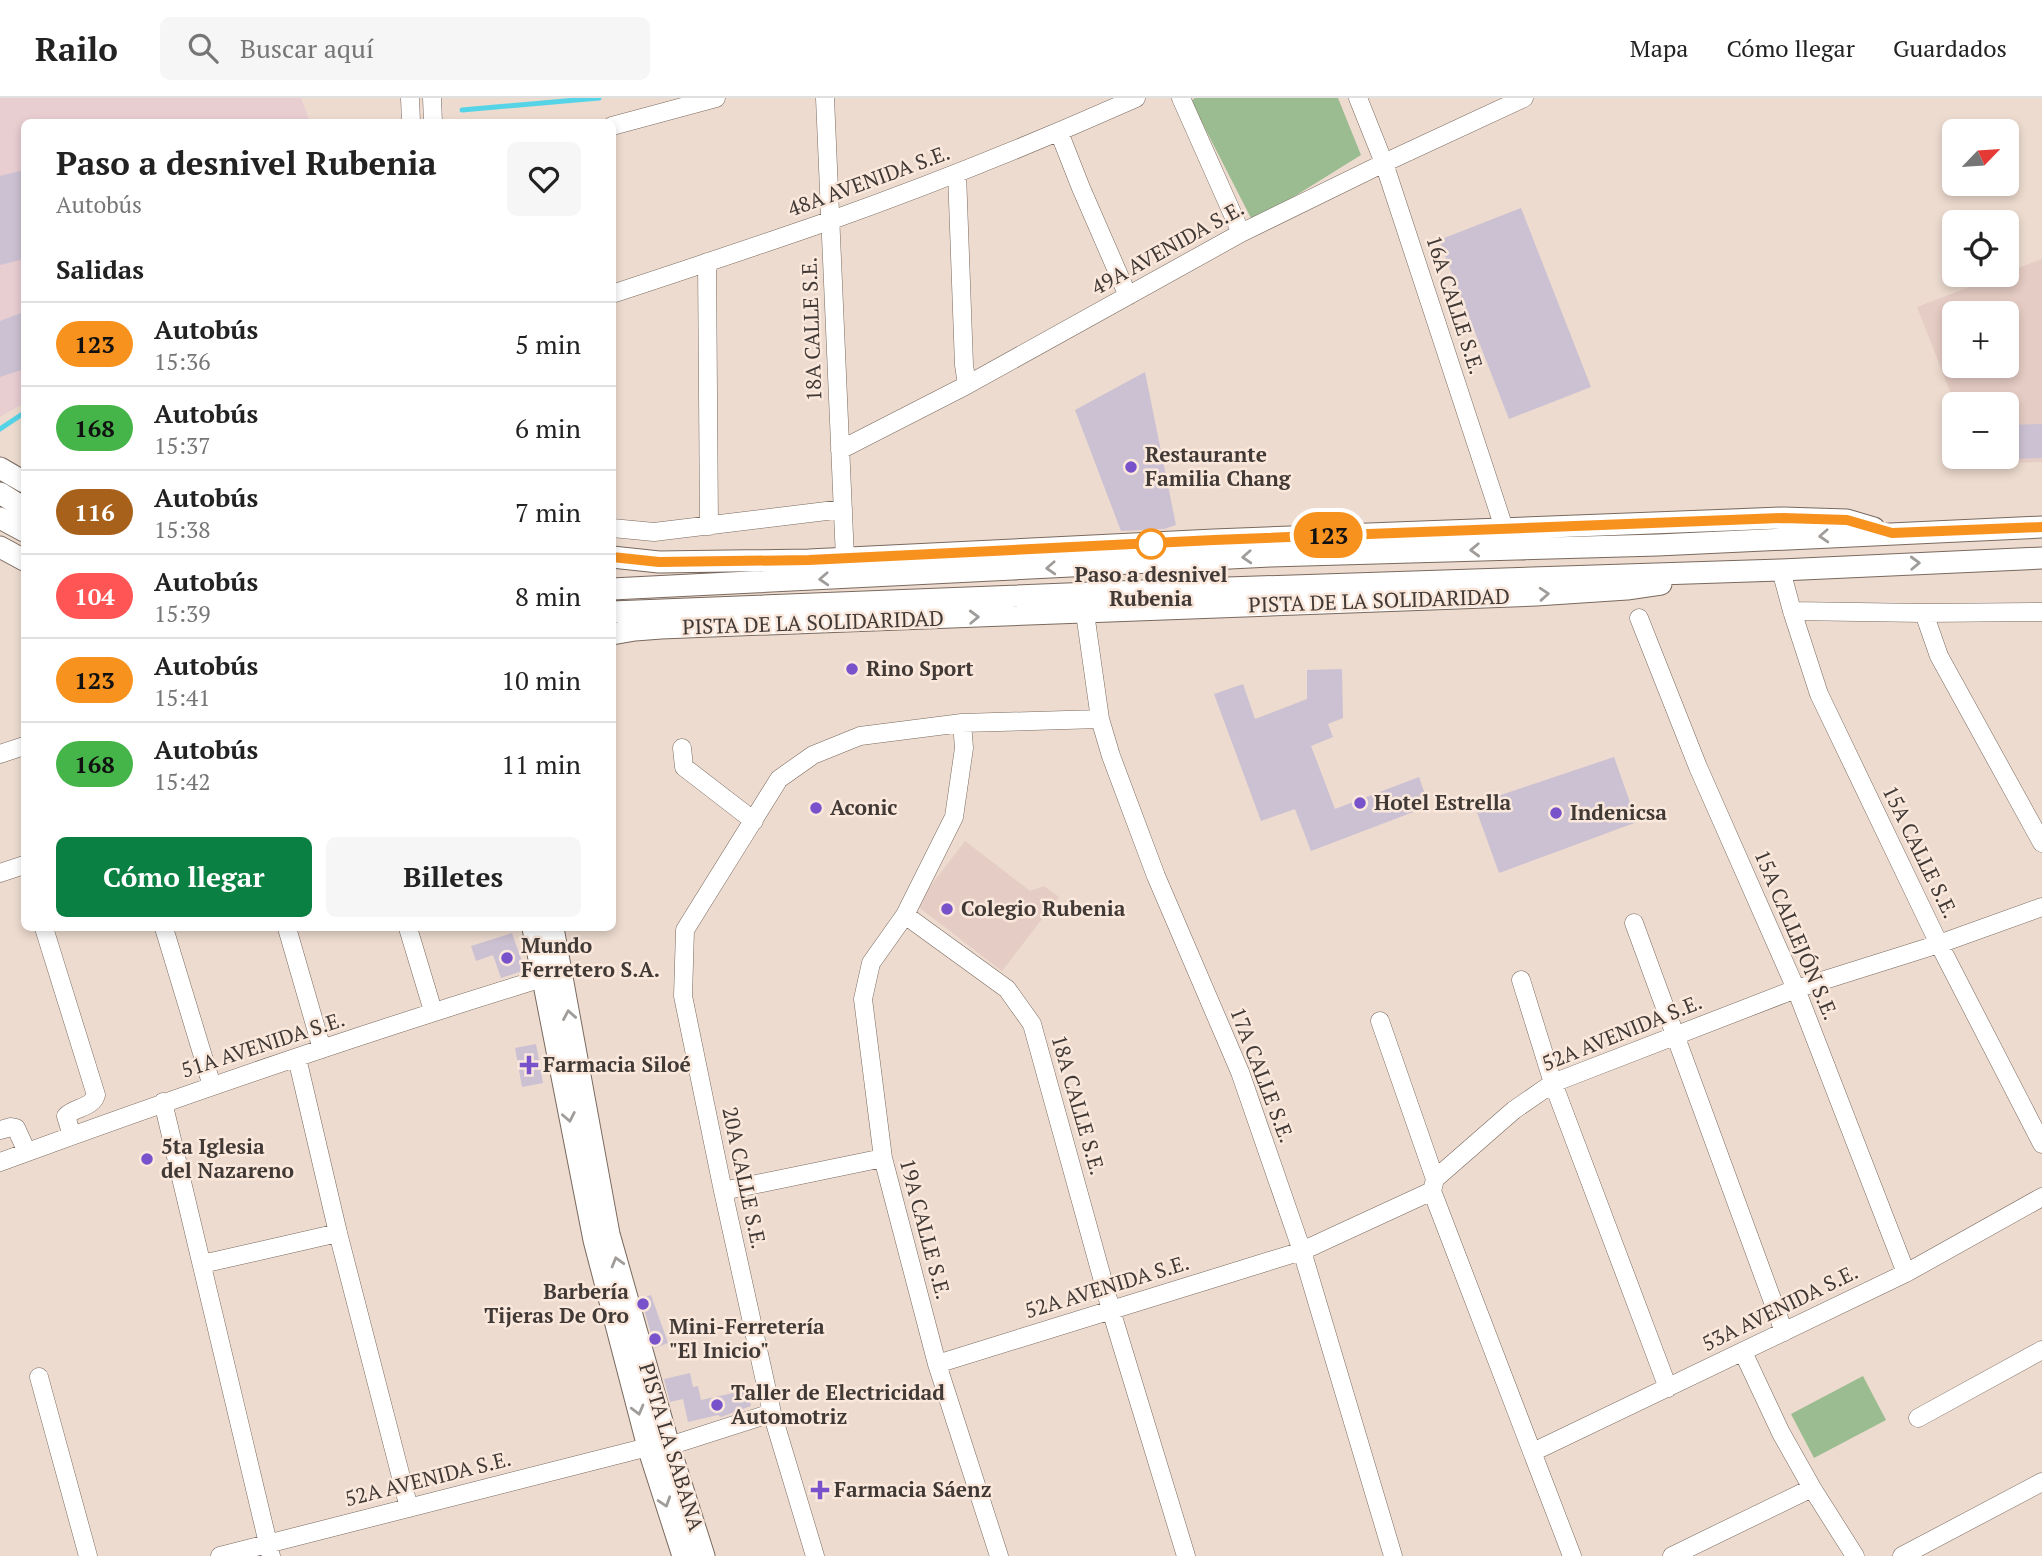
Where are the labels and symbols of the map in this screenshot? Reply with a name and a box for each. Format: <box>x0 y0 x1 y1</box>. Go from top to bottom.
north arrow <box>1942 119 2020 196</box>
street label: 48A AVENIDA S.E. <box>784 138 954 222</box>
street label: 49A AVENIDA S.E. <box>1086 194 1249 301</box>
street label: 16A CALLE S.E. <box>1420 232 1492 378</box>
street label: 18A CALLE S.E. <box>794 256 828 402</box>
place label: Restaurante Familia Chang <box>1145 440 1292 492</box>
marker: Restaurante Familia Chang <box>1123 459 1139 475</box>
line badge: 123 <box>1288 512 1368 558</box>
marker: Paso a desnivel Rubenia <box>1136 529 1166 559</box>
one-way arrow <box>1819 529 1830 544</box>
one-way arrow <box>1469 543 1480 558</box>
one-way arrow <box>1241 550 1252 565</box>
one-way arrow <box>1910 555 1921 570</box>
one-way arrow <box>1045 560 1056 575</box>
place label: Paso a desnivel Rubenia <box>1074 560 1228 612</box>
one-way arrow <box>818 571 829 586</box>
street label: PISTA DE LA SOLIDARIDAD <box>1248 581 1510 619</box>
one-way arrow <box>1539 587 1550 602</box>
street label: PISTA DE LA SOLIDARIDAD <box>682 603 944 641</box>
one-way arrow <box>969 609 980 625</box>
place label: Rino Sport <box>866 654 974 682</box>
marker: Rino Sport <box>844 661 860 677</box>
street label: 15A CALLE S.E. <box>1877 781 1965 923</box>
place label: Hotel Estrella <box>1374 788 1512 816</box>
place label: Aconic <box>830 793 898 821</box>
marker: Hotel Estrella <box>1352 795 1368 811</box>
place label: Indenicsa <box>1570 798 1667 826</box>
marker: Aconic <box>808 800 824 816</box>
marker: Indenicsa <box>1548 805 1564 821</box>
street label: 15A CALLEJÓN S.E. <box>1748 845 1845 1024</box>
place label: Colegio Rubenia <box>961 894 1126 922</box>
marker: Colegio Rubenia <box>939 901 955 917</box>
place label: Mundo Ferretero S.A. <box>521 931 660 983</box>
marker: Mundo Ferretero S.A. <box>499 950 515 966</box>
street label: 52A AVENIDA S.E. <box>1537 987 1706 1077</box>
street label: 17A CALLE S.E. <box>1224 1003 1302 1146</box>
street label: 51A AVENIDA S.E. <box>177 1004 348 1084</box>
one-way arrow <box>562 1009 577 1021</box>
street label: 18A CALLE S.E. <box>1046 1031 1112 1178</box>
place label: Farmacia Siloé <box>543 1050 691 1078</box>
marker: Farmacia Siloé <box>521 1057 537 1073</box>
street label: 20A CALLE S.E. <box>716 1104 774 1251</box>
one-way arrow <box>561 1111 576 1123</box>
place label: 5ta Iglesia del Nazareno <box>161 1132 294 1184</box>
marker: 5ta Iglesia del Nazareno <box>139 1151 155 1167</box>
street label: 19A CALLE S.E. <box>894 1155 958 1302</box>
street label: 52A AVENIDA S.E. <box>1021 1248 1192 1324</box>
one-way arrow <box>611 1256 626 1268</box>
street label: 53A AVENIDA S.E. <box>1697 1257 1862 1357</box>
place label: Barbería Tijeras De Oro <box>484 1277 629 1329</box>
marker: Barbería Tijeras De Oro <box>635 1296 651 1312</box>
place label: Mini-Ferretería "El Inicio" <box>669 1312 825 1364</box>
marker: Mini-Ferretería "El Inicio" <box>647 1331 663 1347</box>
street label: PISTA LA SABANA <box>633 1359 711 1535</box>
place label: Taller de Electricidad Automotriz <box>731 1378 945 1430</box>
marker: Taller de Electricidad Automotriz <box>709 1397 725 1413</box>
one-way arrow <box>630 1404 644 1416</box>
street label: 52A AVENIDA S.E. <box>342 1444 514 1512</box>
place label: Farmacia Sáenz <box>834 1475 992 1503</box>
marker: Farmacia Sáenz <box>812 1482 828 1498</box>
one-way arrow <box>657 1495 672 1507</box>

